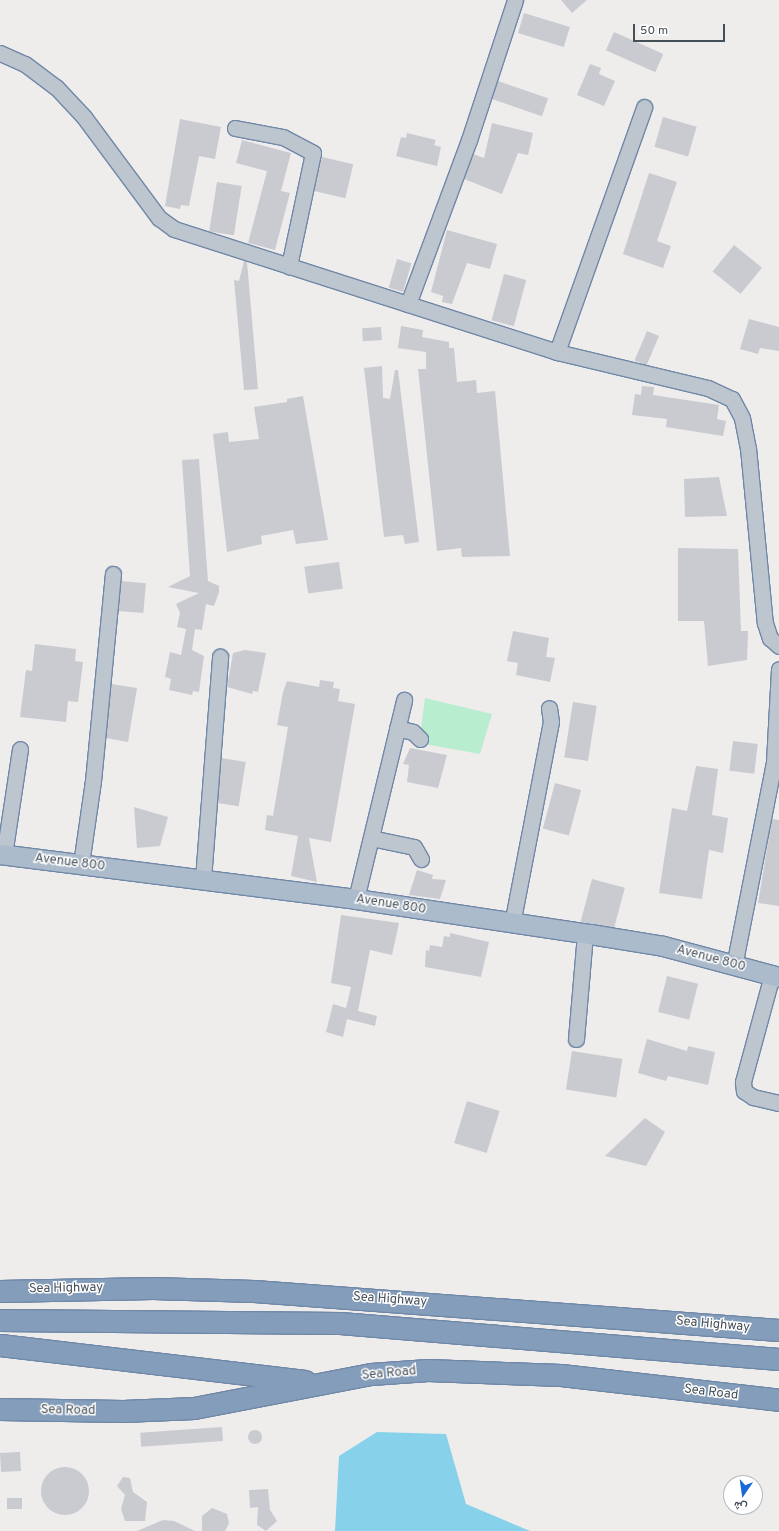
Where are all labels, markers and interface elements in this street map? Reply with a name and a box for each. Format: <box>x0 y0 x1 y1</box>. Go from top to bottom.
scale bar <box>635 16 727 42</box>
text: 50 m <box>640 23 668 39</box>
street label: Avenue 800 <box>34 851 106 875</box>
street label: Avenue 800 <box>355 892 427 918</box>
street label: Avenue 800 <box>675 942 747 976</box>
street label: Sea Highway <box>29 1281 103 1297</box>
street label: Sea Highway <box>352 1290 428 1310</box>
street label: Sea Highway <box>675 1314 751 1336</box>
street label: Sea Road <box>361 1364 417 1384</box>
street label: Sea Road <box>683 1382 739 1404</box>
street label: Sea Road <box>41 1403 95 1419</box>
north arrow <box>723 1475 763 1515</box>
text: ش <box>733 1497 749 1514</box>

